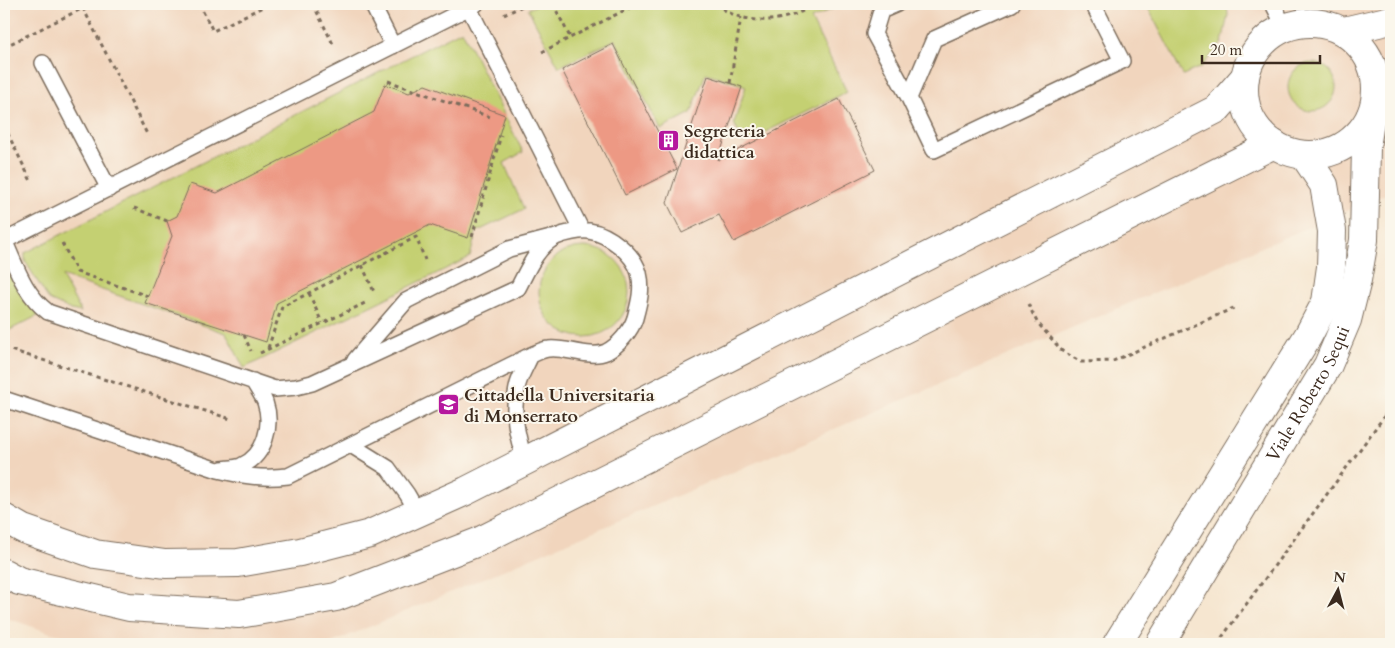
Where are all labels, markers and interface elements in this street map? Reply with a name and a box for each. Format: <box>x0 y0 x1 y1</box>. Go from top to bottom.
scale bar <box>1202 32 1320 64</box>
text: 20 m <box>1210 40 1242 60</box>
place label: Segreteria didattica <box>684 119 765 165</box>
building icon: Segreteria didattica <box>656 129 680 153</box>
street label: Viale Roberto Sequi <box>1260 322 1356 466</box>
place label: Cittadella Universitaria di Monserrato <box>464 383 655 429</box>
school or university icon: Cittadella Universitaria di Monserrato <box>436 393 460 417</box>
north arrow <box>1312 566 1362 616</box>
text: N <box>1332 567 1347 588</box>

